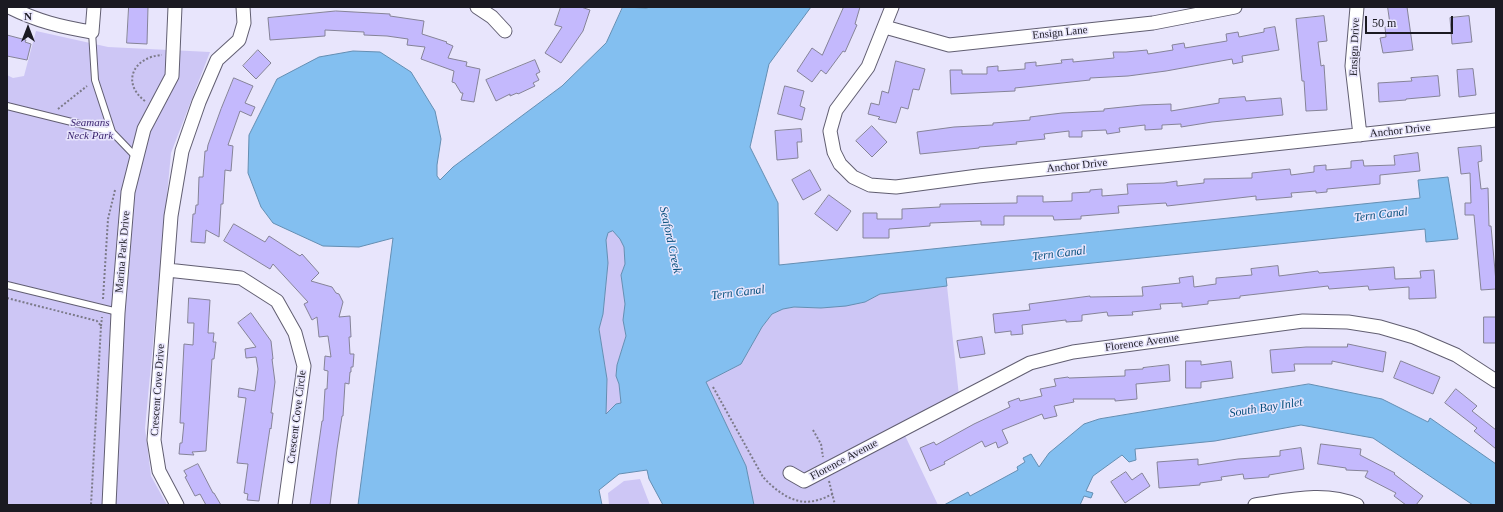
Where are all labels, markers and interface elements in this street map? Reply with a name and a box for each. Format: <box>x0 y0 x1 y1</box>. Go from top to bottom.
north arrow <box>8 8 48 48</box>
scale bar <box>1367 8 1455 34</box>
text: N <box>24 10 32 22</box>
text: 50 m <box>1372 16 1396 30</box>
street label: Ensign Drive <box>1347 18 1363 76</box>
street label: Ensign Lane <box>1032 24 1088 42</box>
park label: Seamans Neck Park <box>67 116 113 142</box>
street label: Anchor Drive <box>1369 121 1431 141</box>
street label: Anchor Drive <box>1046 156 1108 176</box>
water label: Seaford Creek <box>656 205 684 275</box>
water label: Tern Canal <box>1353 205 1409 225</box>
street label: Marina Park Drive <box>113 210 133 294</box>
water label: Tern Canal <box>1031 244 1087 264</box>
water label: Tern Canal <box>710 283 766 303</box>
street label: Florence Avenue <box>1104 331 1180 355</box>
street label: Crescent Cove Drive <box>148 344 168 436</box>
street label: Crescent Cove Circle <box>285 370 309 464</box>
water label: South Bay Inlet <box>1228 395 1304 421</box>
street label: Florence Avenue <box>808 437 880 483</box>

